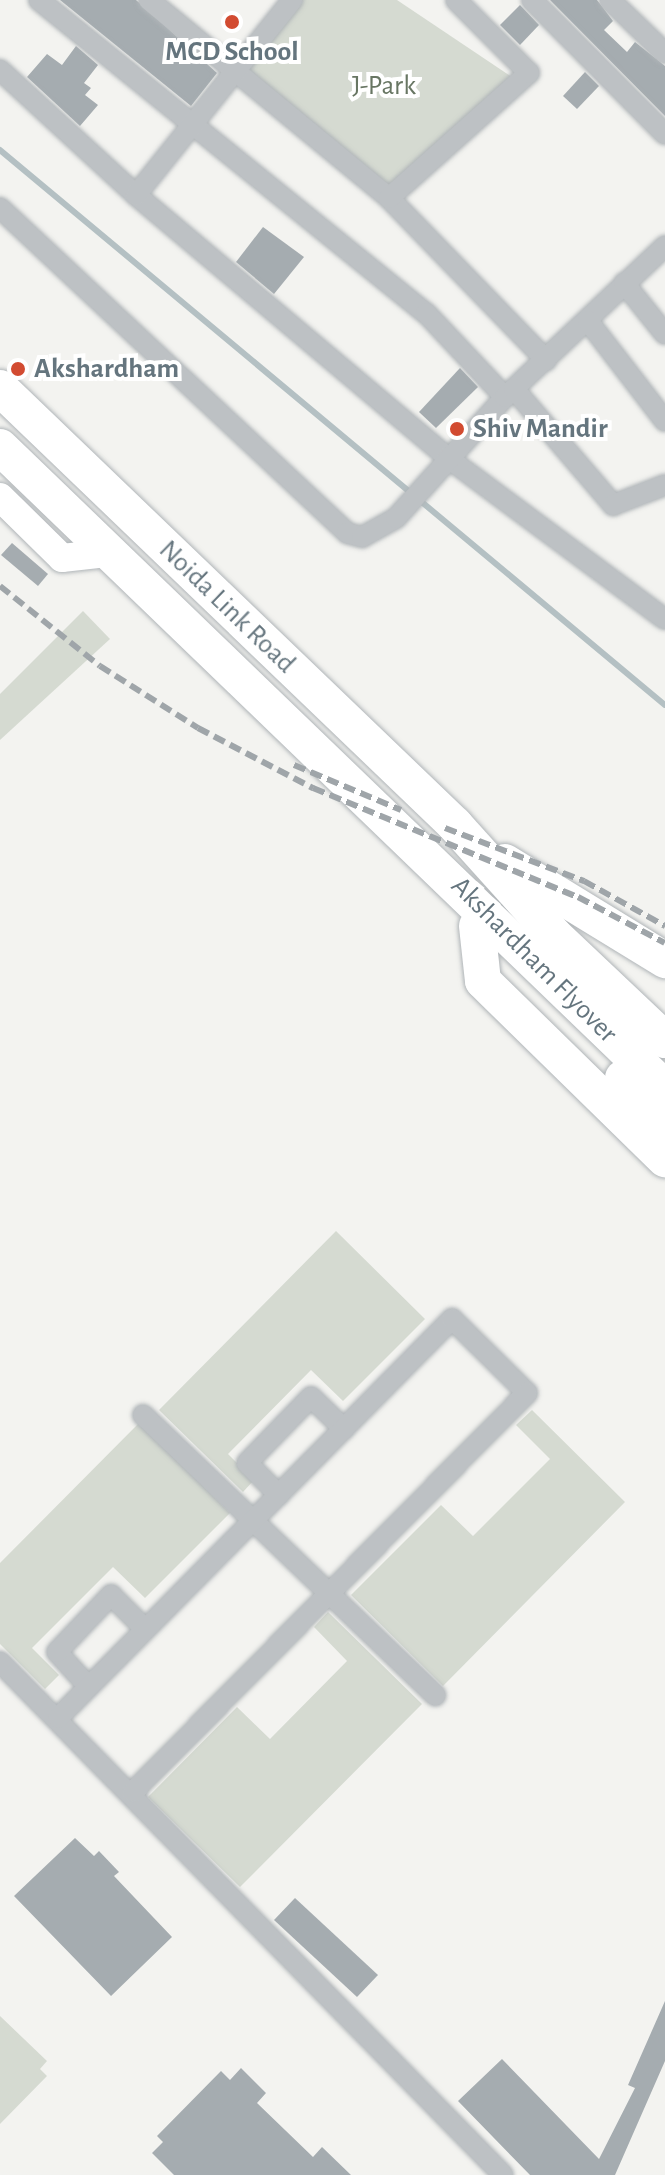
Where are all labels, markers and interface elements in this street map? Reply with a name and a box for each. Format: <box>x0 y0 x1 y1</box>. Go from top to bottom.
marker: MCD School <box>223 13 241 31</box>
place label: MCD School <box>165 35 299 69</box>
park label: J-Park <box>352 69 416 103</box>
place label: Akshardham <box>34 352 179 386</box>
marker: Akshardham <box>9 360 27 378</box>
place label: Shiv Mandir <box>473 412 608 446</box>
marker: Shiv Mandir <box>448 420 466 438</box>
street label: Noida Link Road <box>152 533 302 681</box>
street label: Akshardham Flyover <box>444 870 624 1050</box>

